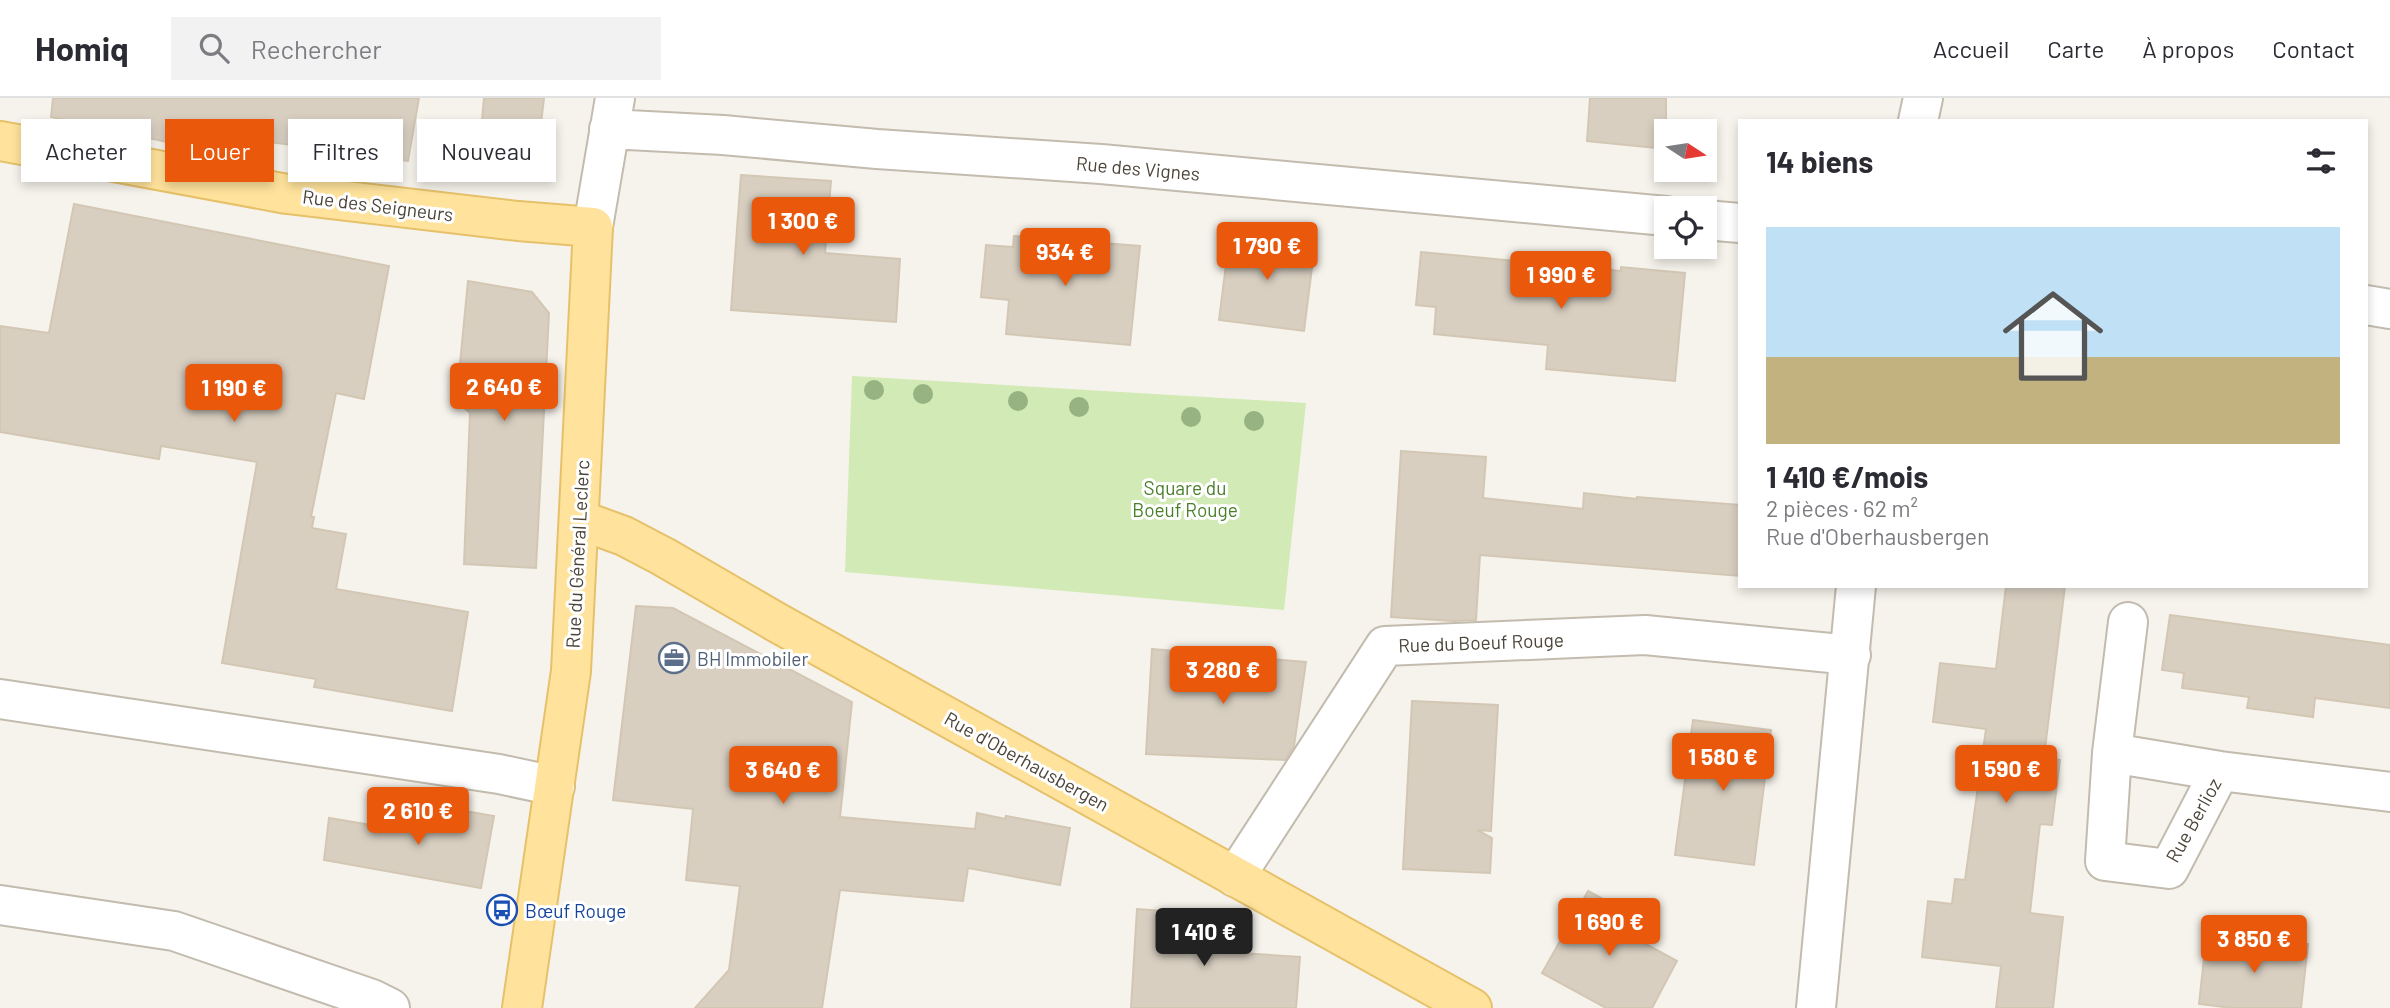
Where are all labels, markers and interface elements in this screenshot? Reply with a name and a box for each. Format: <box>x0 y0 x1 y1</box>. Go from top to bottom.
search box <box>171 17 661 80</box>
text: Homiq <box>35 28 129 68</box>
icon: search <box>195 29 233 67</box>
text: Rechercher <box>251 33 382 64</box>
text: Accueil <box>1933 34 2009 63</box>
text: Carte <box>2047 34 2104 63</box>
text: À propos <box>2142 34 2234 63</box>
text: Contact <box>2272 34 2355 63</box>
chip: Acheter <box>21 119 151 182</box>
chip: Louer <box>165 119 274 182</box>
chip: Filtres <box>288 119 403 182</box>
chip: Nouveau <box>417 119 556 182</box>
north arrow <box>1654 119 1717 182</box>
map controls <box>1654 119 1717 259</box>
icon: filters <box>2302 142 2340 180</box>
text: 14 biens <box>1766 143 1873 179</box>
street label: Rue des Vignes <box>1075 151 1201 185</box>
street label: Rue des Seigneurs <box>301 184 455 226</box>
button: locate <box>1654 196 1717 259</box>
pin: 1 300 € <box>738 198 868 257</box>
text: 1 300 € <box>768 206 838 234</box>
pin: 1 790 € <box>1202 222 1332 282</box>
pin: 934 € <box>1016 228 1114 288</box>
text: 1 790 € <box>1233 231 1301 259</box>
text: 934 € <box>1036 237 1094 265</box>
pin: 1 990 € <box>1496 252 1626 311</box>
text: 1 990 € <box>1526 260 1596 288</box>
icon: home <box>1990 273 2116 399</box>
pin: 1 190 € <box>169 364 299 424</box>
pin: 2 640 € <box>439 364 569 423</box>
text: 2 640 € <box>466 372 542 400</box>
text: 1 190 € <box>201 373 267 401</box>
text: 1 410 €/mois <box>1766 458 1928 494</box>
street label: Rue du Général Leclerc <box>561 459 593 649</box>
park label: Square du Boeuf Rouge <box>1132 476 1238 521</box>
text: 2 pièces · 62 m² <box>1766 494 1918 522</box>
text: Rue d'Oberhausbergen <box>1766 522 1989 550</box>
street label: Rue du Boeuf Rouge <box>1398 628 1564 656</box>
office icon: BH Immobiler <box>657 641 691 675</box>
pin: 3 280 € <box>1158 646 1288 706</box>
place label: BH Immobiler <box>697 647 808 670</box>
text: 3 280 € <box>1186 655 1260 683</box>
street label: Rue d'Oberhausbergen <box>941 706 1113 816</box>
pin: 1 580 € <box>1658 734 1788 793</box>
text: 1 580 € <box>1688 742 1758 770</box>
pin: 3 640 € <box>718 746 848 806</box>
pin: 1 590 € <box>1941 746 2071 805</box>
text: 1 590 € <box>1971 754 2041 782</box>
text: 3 640 € <box>745 755 821 783</box>
street label: Rue Berlioz <box>2160 774 2226 866</box>
pin: 2 610 € <box>353 788 483 847</box>
text: 2 610 € <box>383 796 453 824</box>
bus stop icon: Bœuf Rouge <box>485 893 519 927</box>
pin: 1 690 € <box>1544 898 1674 958</box>
place label: Bœuf Rouge <box>525 899 626 922</box>
text: 1 690 € <box>1574 907 1644 935</box>
pin: 1 410 € <box>1139 908 1269 968</box>
pin: 3 850 € <box>2189 916 2319 975</box>
text: 1 410 € <box>1172 917 1236 945</box>
text: 3 850 € <box>2217 924 2291 952</box>

